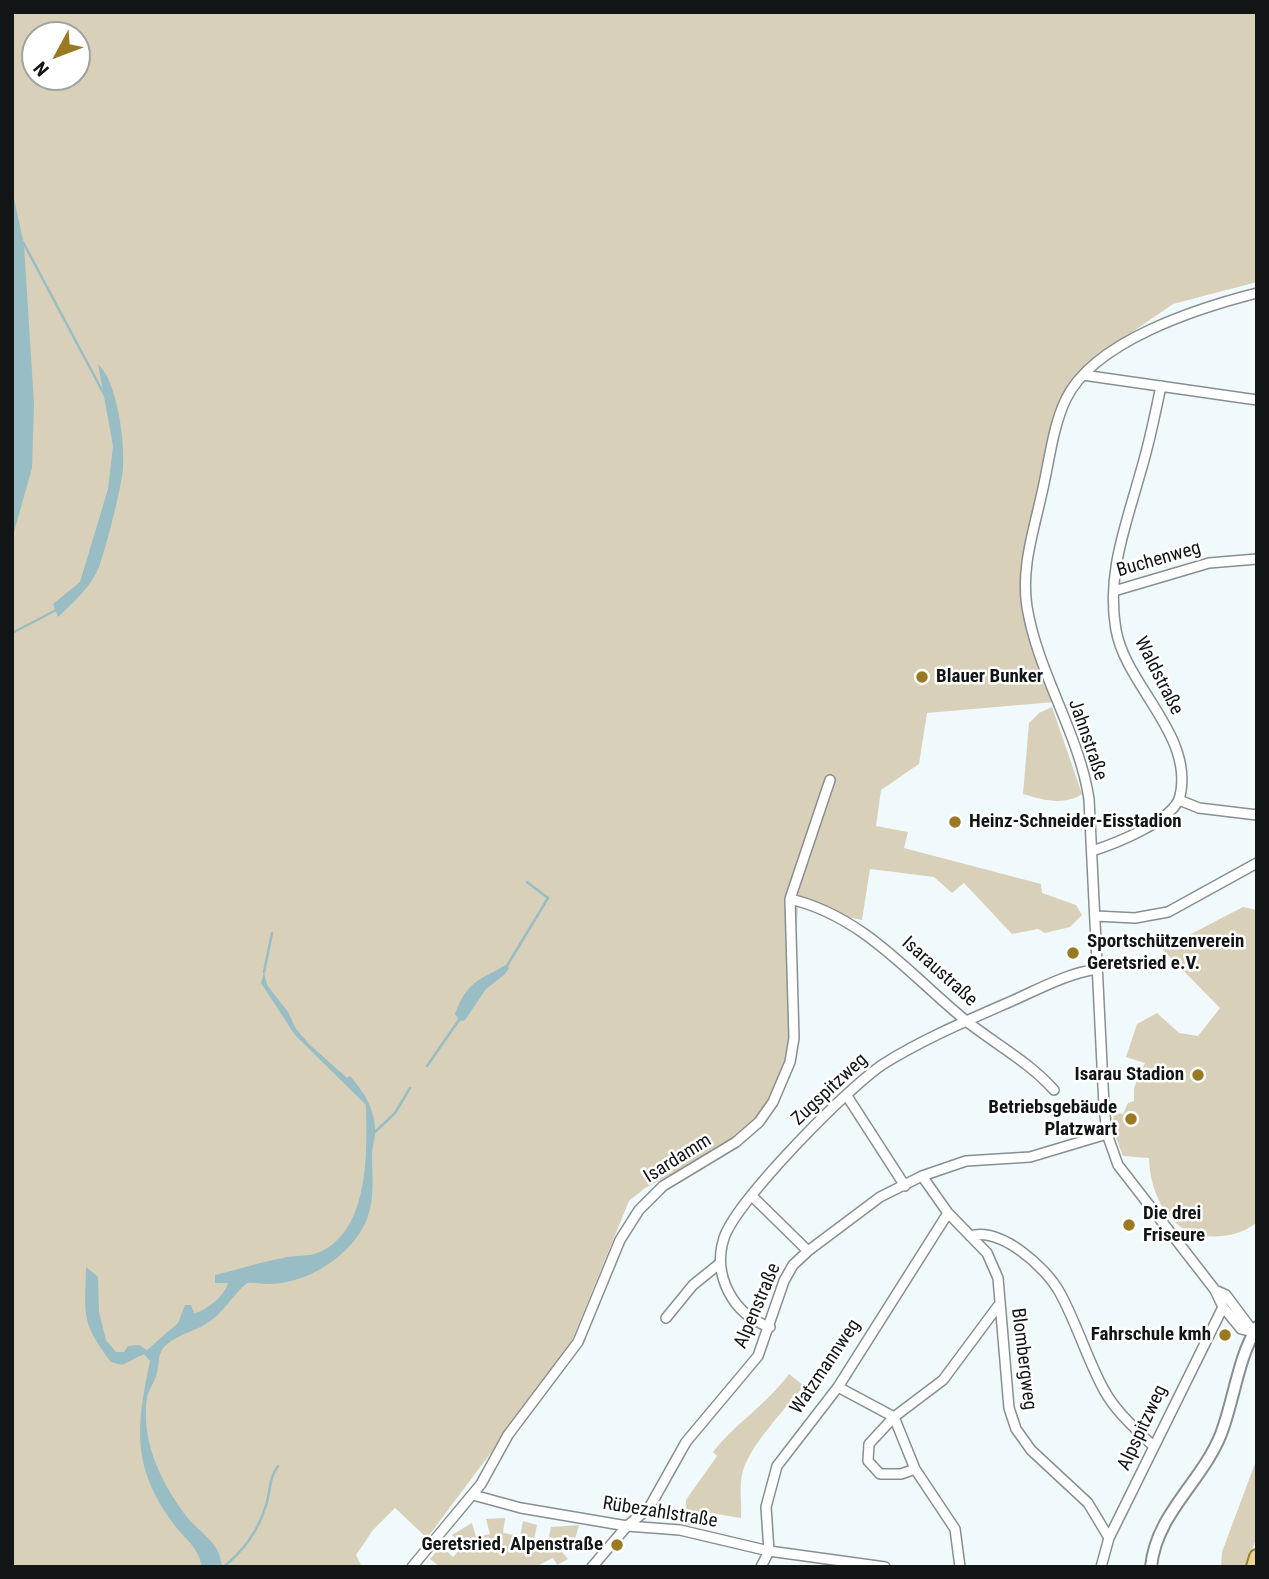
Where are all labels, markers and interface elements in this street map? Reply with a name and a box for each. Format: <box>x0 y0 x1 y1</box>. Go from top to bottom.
north arrow <box>21 21 91 91</box>
text: N <box>29 57 54 81</box>
street label: Buchenweg <box>1114 537 1204 583</box>
street label: Waldstraße <box>1129 633 1187 719</box>
place label: Blauer Bunker <box>936 666 1043 688</box>
marker: Blauer Bunker <box>914 669 930 685</box>
street label: Jahnstraße <box>1062 696 1112 784</box>
place label: Heinz-Schneider-Eisstadion <box>969 811 1182 833</box>
marker: Heinz-Schneider-Eisstadion <box>947 814 963 830</box>
place label: Sportschützenverein Geretsried e.V. <box>1087 931 1244 975</box>
street label: Isaraustraße <box>896 932 982 1012</box>
marker: Sportschützenverein Geretsried e.V. <box>1065 945 1081 961</box>
street label: Zugspitzweg <box>787 1049 873 1131</box>
place label: Isarau Stadion <box>1075 1064 1184 1086</box>
marker: Isarau Stadion <box>1190 1067 1206 1083</box>
place label: Betriebsgebäude Platzwart <box>988 1097 1117 1141</box>
marker: Betriebsgebäude Platzwart <box>1123 1111 1139 1127</box>
street label: Isardamm <box>640 1129 716 1189</box>
place label: Die drei Friseure <box>1143 1203 1205 1247</box>
marker: Die drei Friseure <box>1121 1217 1137 1233</box>
street label: Alpenstraße <box>730 1260 786 1352</box>
street label: Blombergweg <box>1005 1307 1041 1411</box>
street label: Watzmannweg <box>786 1315 866 1419</box>
place label: Fahrschule kmh <box>1091 1324 1211 1346</box>
marker: Fahrschule kmh <box>1217 1327 1233 1343</box>
street label: Alpspitzweg <box>1113 1382 1173 1474</box>
street label: Rübezahlstraße <box>601 1493 719 1533</box>
place label: Geretsried, Alpenstraße <box>421 1534 603 1556</box>
marker: Geretsried, Alpenstraße <box>609 1537 625 1553</box>

